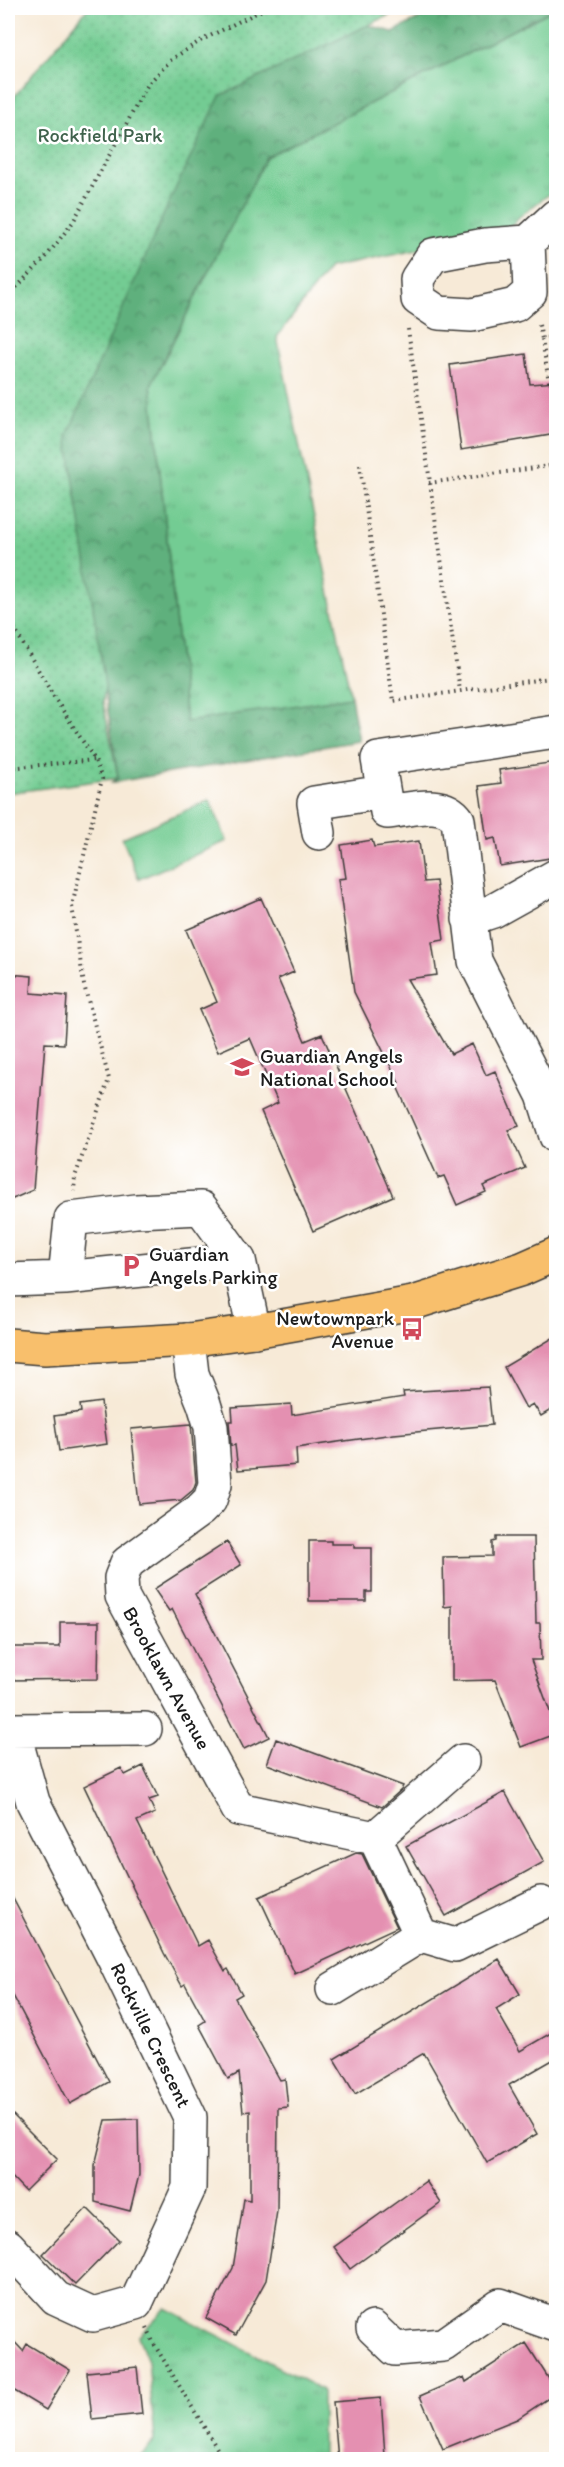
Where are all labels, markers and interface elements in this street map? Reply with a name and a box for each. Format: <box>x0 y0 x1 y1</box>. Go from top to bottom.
park label: Rockfield Park <box>38 123 163 147</box>
place label: Guardian Angels National School <box>260 1044 403 1091</box>
school or university icon: Guardian Angels National School <box>229 1054 255 1080</box>
place label: Guardian Angels Parking <box>149 1242 278 1289</box>
parking icon: Guardian Angels Parking <box>118 1253 144 1279</box>
place label: Newtownpark Avenue <box>276 1306 395 1353</box>
bus stop icon: Newtownpark Avenue <box>399 1316 425 1342</box>
street label: Brooklawn Avenue <box>118 1602 216 1754</box>
street label: Rockville Crescent <box>106 1959 196 2111</box>

